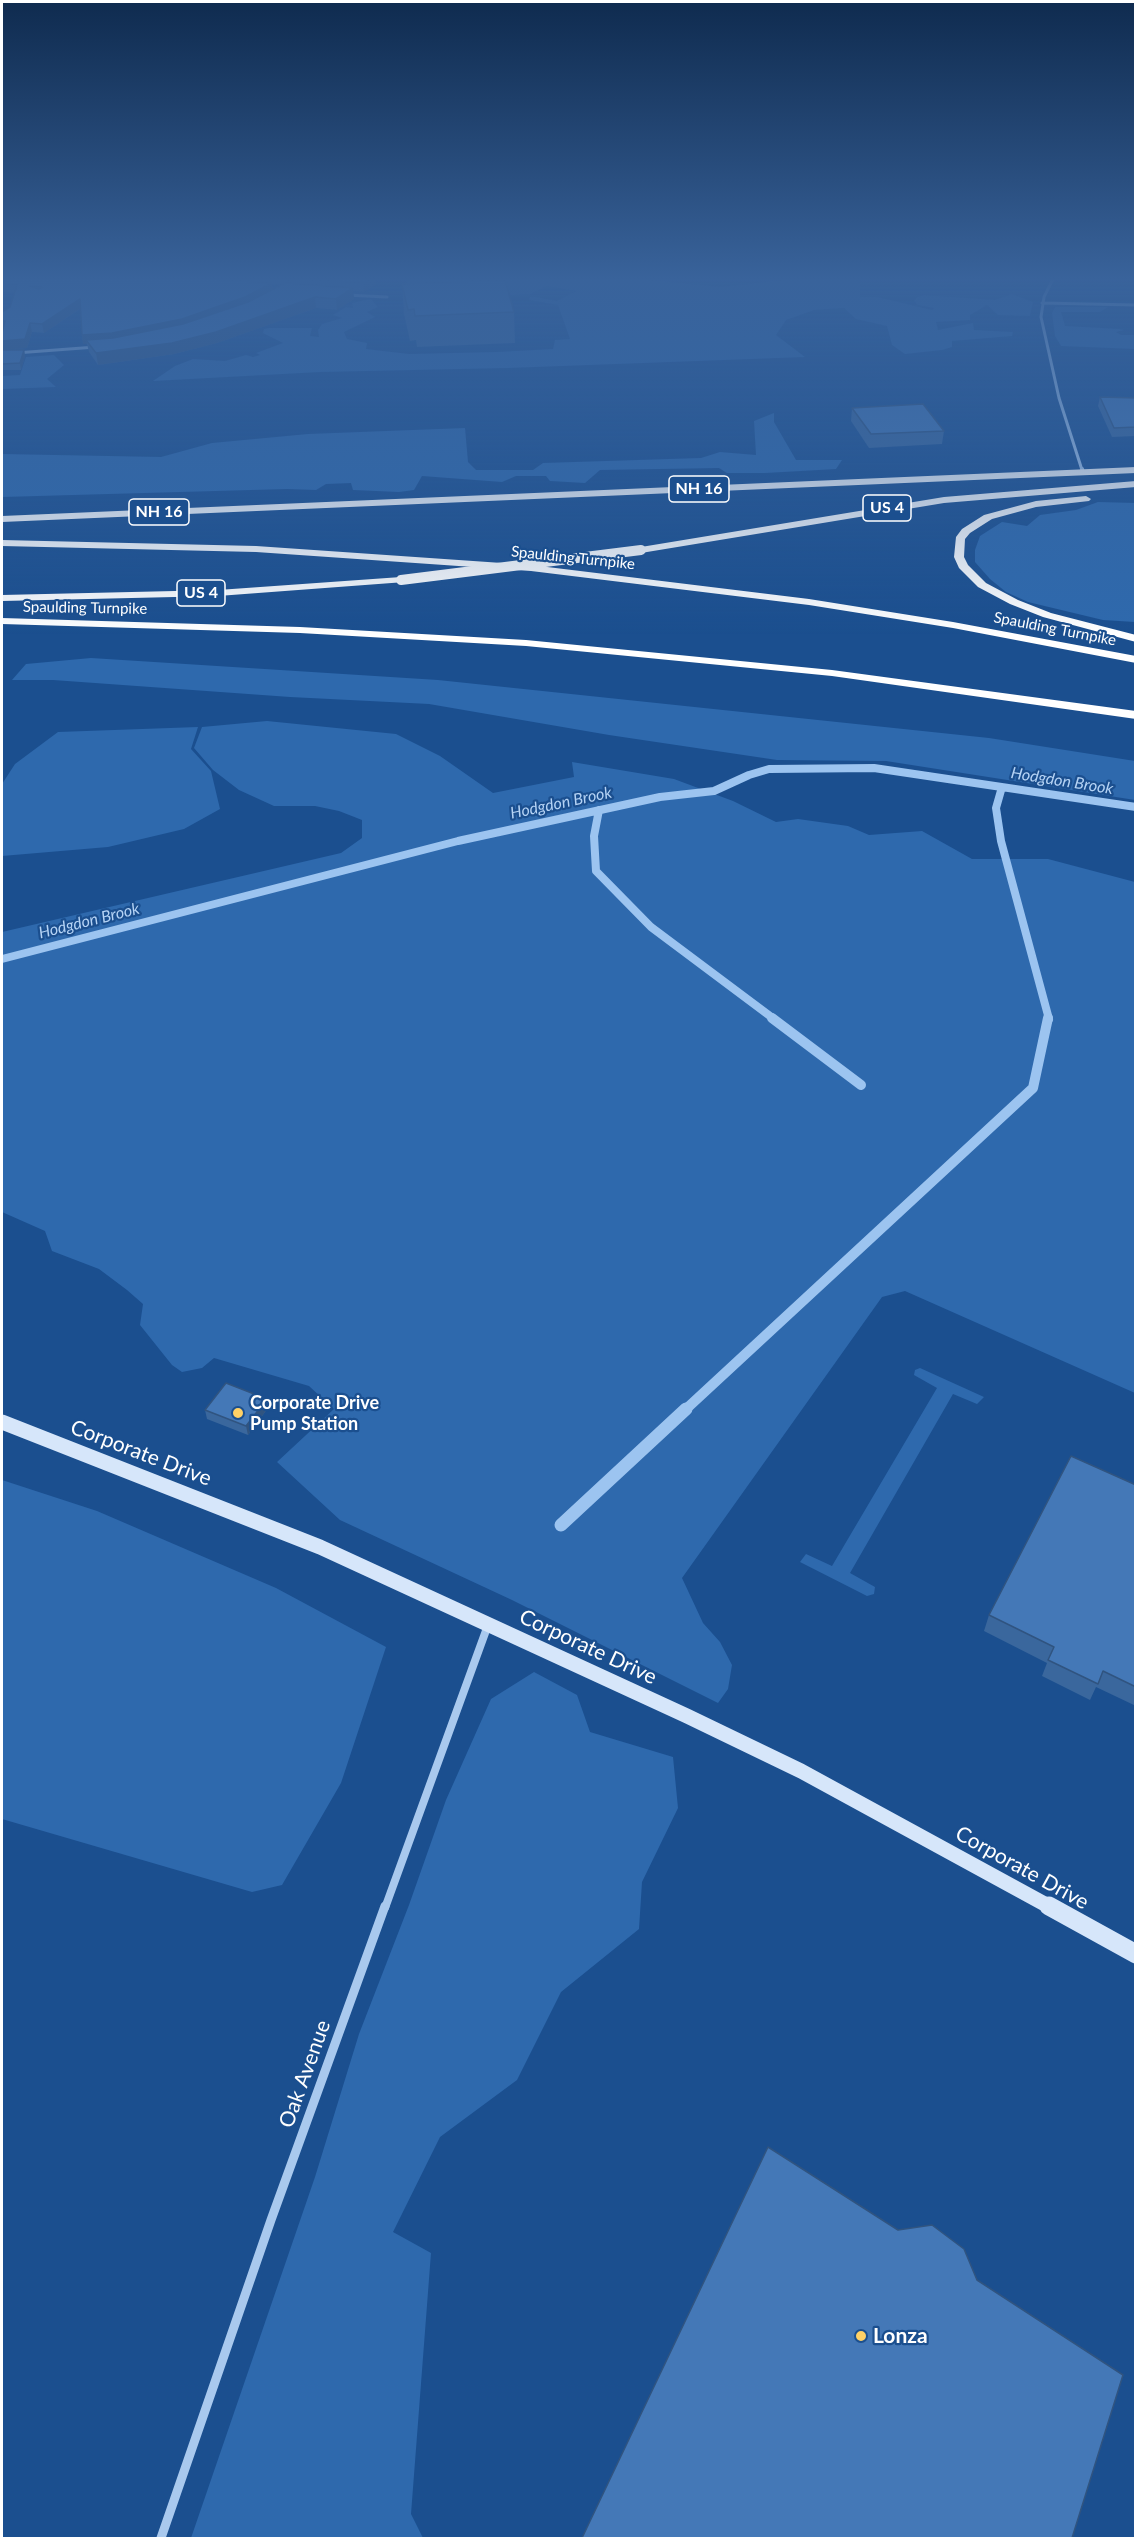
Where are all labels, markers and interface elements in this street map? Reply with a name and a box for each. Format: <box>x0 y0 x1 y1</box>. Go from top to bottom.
road number: NH 16 <box>669 476 729 502</box>
road number: US 4 <box>863 495 911 521</box>
road number: NH 16 <box>129 499 189 525</box>
street label: Spaulding Turnpike <box>510 543 636 573</box>
road number: US 4 <box>177 580 225 606</box>
street label: Spaulding Turnpike <box>23 598 147 618</box>
street label: Spaulding Turnpike <box>992 608 1118 650</box>
water label: Hodgdon Brook <box>1009 763 1115 799</box>
water label: Hodgdon Brook <box>508 783 614 823</box>
water label: Hodgdon Brook <box>37 899 141 943</box>
place label: Corporate Drive Pump Station <box>250 1392 379 1434</box>
marker: Corporate Drive Pump Station <box>231 1406 245 1420</box>
street label: Corporate Drive <box>67 1415 215 1491</box>
street label: Corporate Drive <box>515 1604 661 1690</box>
street label: Corporate Drive <box>951 1821 1093 1915</box>
street label: Oak Avenue <box>274 2017 336 2131</box>
place label: Lonza <box>873 2323 928 2349</box>
marker: Lonza <box>854 2329 868 2343</box>

